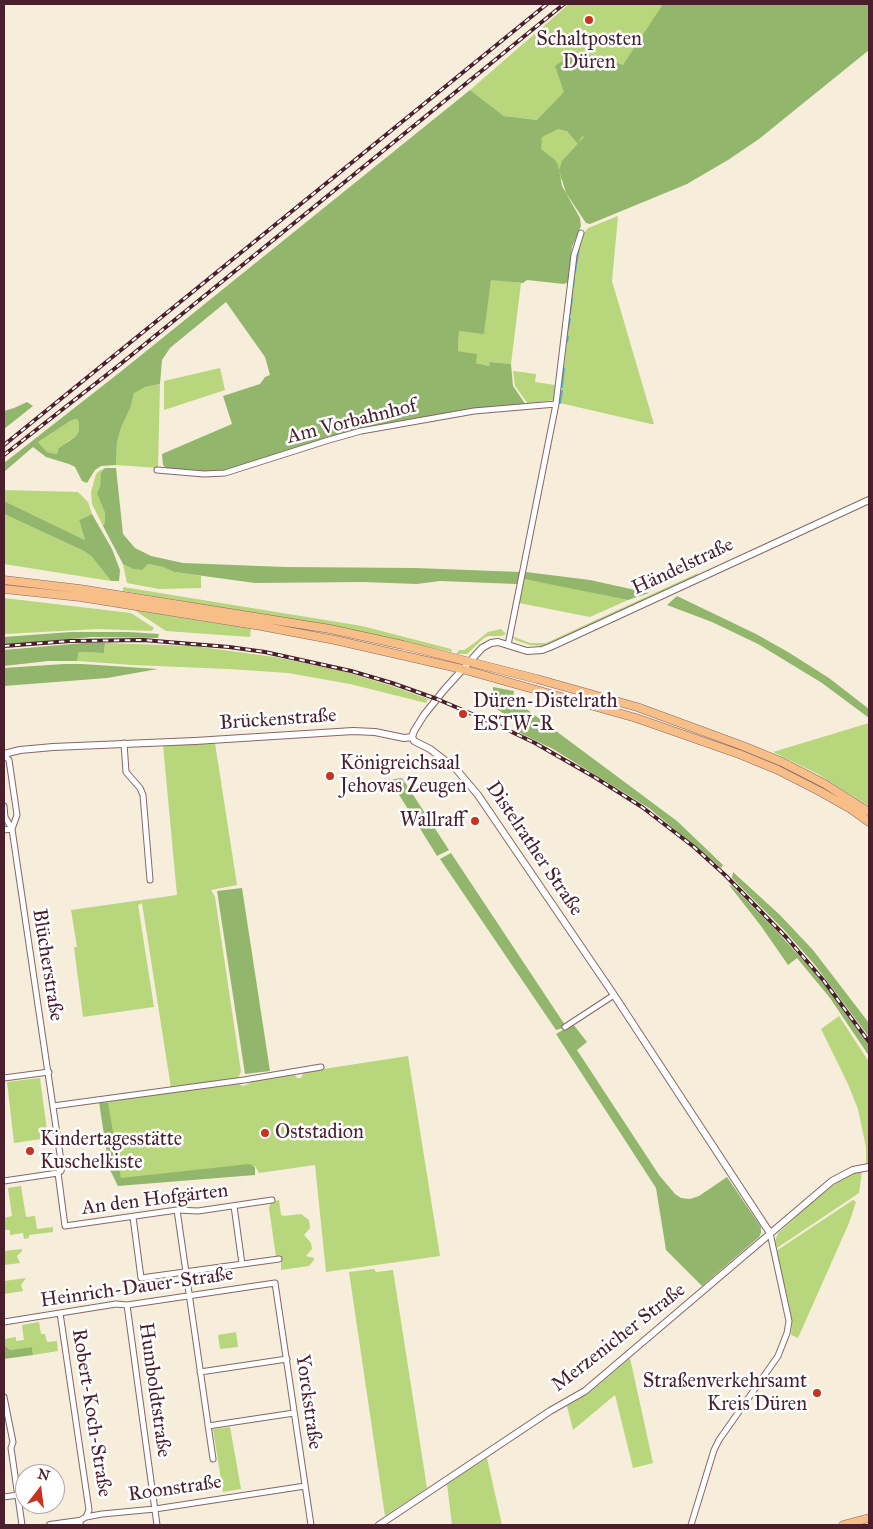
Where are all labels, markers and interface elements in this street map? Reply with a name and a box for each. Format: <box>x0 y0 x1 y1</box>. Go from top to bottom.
marker: Schaltposten Düren <box>583 14 595 26</box>
place label: Schaltposten Düren <box>536 28 642 75</box>
street label: Am Vorbahnhof <box>285 394 419 450</box>
street label: Händelstraße <box>628 533 738 601</box>
place label: Düren-Distelrath ESTW-R <box>473 690 618 737</box>
street label: Brückenstraße <box>219 704 337 736</box>
marker: Düren-Distelrath ESTW-R <box>457 708 469 720</box>
place label: Königreichsaal Jehovas Zeugen <box>340 752 467 799</box>
marker: Königreichsaal Jehovas Zeugen <box>324 770 336 782</box>
street label: Distelrather Straße <box>480 777 588 921</box>
place label: Wallraff <box>400 809 465 833</box>
marker: Wallraff <box>469 815 481 827</box>
street label: Blücherstraße <box>26 907 68 1023</box>
place label: Oststadion <box>275 1121 364 1145</box>
marker: Oststadion <box>259 1127 271 1139</box>
place label: Kindertagesstätte Kuschelkiste <box>40 1128 182 1175</box>
marker: Kindertagesstätte Kuschelkiste <box>24 1145 36 1157</box>
street label: An den Hofgärten <box>80 1179 230 1221</box>
street label: Heinrich-Dauer-Straße <box>39 1263 235 1313</box>
street label: Merzenicher Straße <box>547 1278 691 1398</box>
street label: Humboldtstraße <box>133 1321 175 1459</box>
street label: Robert-Koch-Straße <box>66 1327 116 1499</box>
street label: Yorckstraße <box>289 1353 327 1451</box>
place label: Straßenverkehrsamt Kreis Düren <box>643 1370 807 1417</box>
marker: Straßenverkehrsamt Kreis Düren <box>811 1387 823 1399</box>
north arrow <box>15 1464 65 1514</box>
text: N <box>36 1465 52 1485</box>
street label: Roonstraße <box>127 1471 223 1507</box>

